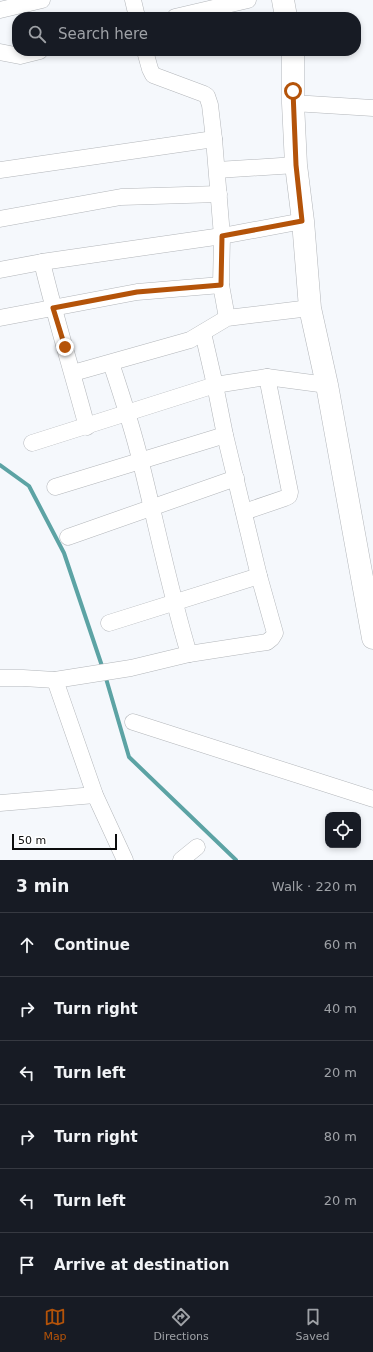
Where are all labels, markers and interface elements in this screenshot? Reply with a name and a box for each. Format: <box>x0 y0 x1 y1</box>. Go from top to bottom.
search box <box>12 12 361 56</box>
icon: search <box>26 23 48 45</box>
text: Search here <box>58 25 148 43</box>
route start <box>284 82 302 100</box>
route end <box>56 338 74 356</box>
map controls <box>325 812 361 848</box>
button: locate <box>325 812 361 848</box>
scale bar <box>12 832 117 851</box>
text: 50 m <box>18 834 46 847</box>
text: 3 min <box>16 876 69 896</box>
text: Walk · 220 m <box>272 879 357 894</box>
icon: ahead <box>16 934 38 956</box>
text: Continue <box>54 936 130 954</box>
text: 60 m <box>324 937 357 952</box>
icon: right <box>16 998 38 1020</box>
text: Turn right <box>54 1000 138 1018</box>
text: 40 m <box>324 1001 357 1016</box>
icon: left <box>16 1062 38 1084</box>
text: Turn left <box>54 1064 126 1082</box>
text: 20 m <box>324 1065 357 1080</box>
icon: right <box>16 1126 38 1148</box>
text: Turn right <box>54 1128 138 1146</box>
text: 80 m <box>324 1129 357 1144</box>
icon: left <box>16 1190 38 1212</box>
text: Turn left <box>54 1192 126 1210</box>
text: 20 m <box>324 1193 357 1208</box>
icon: arrive <box>16 1254 38 1276</box>
text: Arrive at destination <box>54 1256 229 1274</box>
tab: Map <box>43 1306 67 1343</box>
tab: Directions <box>153 1306 209 1343</box>
tab: Saved <box>296 1306 330 1343</box>

